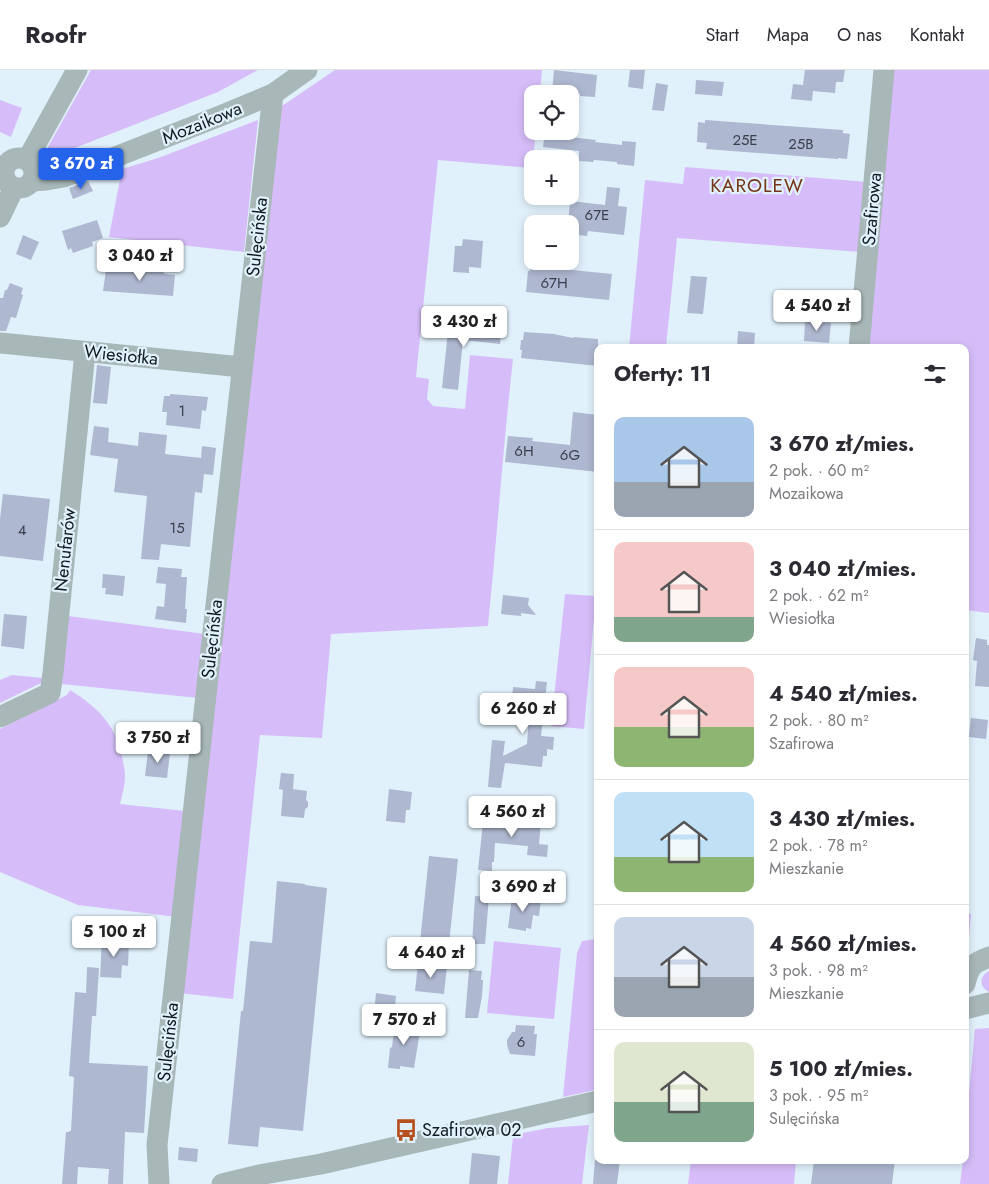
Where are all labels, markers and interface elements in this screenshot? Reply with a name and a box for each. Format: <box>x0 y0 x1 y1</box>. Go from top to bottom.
text: Roofr <box>25 17 87 52</box>
text: Start <box>705 22 739 48</box>
text: Mapa <box>767 22 809 48</box>
text: O nas <box>837 22 882 48</box>
text: Kontakt <box>910 22 964 48</box>
map controls <box>524 85 579 270</box>
button: locate <box>524 85 579 140</box>
street label: Mozaikowa <box>158 95 246 151</box>
house number: 25E <box>732 129 758 151</box>
house number: 25B <box>788 133 814 155</box>
pin: 3 670 zł <box>29 148 133 190</box>
button: + <box>524 150 579 205</box>
text: 3 670 zł <box>49 152 113 175</box>
district label: KAROLEW <box>710 172 804 199</box>
street label: Szafirowa <box>856 172 888 246</box>
street label: Sulęcińska <box>240 196 274 278</box>
house number: 67E <box>585 204 609 226</box>
button: − <box>524 215 579 270</box>
pin: 3 040 zł <box>88 240 192 282</box>
text: 3 040 zł <box>108 244 172 267</box>
house number: 67H <box>540 272 568 294</box>
pin: 4 540 zł <box>765 290 869 332</box>
text: 4 540 zł <box>784 294 850 317</box>
pin: 3 430 zł <box>412 306 516 348</box>
text: 3 430 zł <box>432 310 496 333</box>
street label: Wiesiołka <box>83 338 159 372</box>
text: Oferty: 11 <box>614 359 711 389</box>
icon: filters <box>921 360 949 388</box>
house number: 1 <box>179 400 185 422</box>
text: 3 670 zł/mies. <box>769 429 915 459</box>
icon: home <box>654 437 714 497</box>
house number: 6H <box>514 440 534 462</box>
house number: 6G <box>560 444 580 466</box>
text: 2 pok. · 60 m² <box>769 459 869 482</box>
text: Mozaikowa <box>769 482 844 505</box>
street label: Nenufarów <box>48 506 82 593</box>
house number: 15 <box>169 517 185 539</box>
house number: 4 <box>18 519 27 541</box>
text: 3 040 zł/mies. <box>769 554 916 584</box>
icon: home <box>654 562 714 622</box>
text: 2 pok. · 62 m² <box>769 584 869 607</box>
street label: Sulęcińska <box>195 598 229 680</box>
text: Wiesiołka <box>769 607 835 630</box>
text: 4 540 zł/mies. <box>769 679 918 709</box>
icon: home <box>654 687 714 747</box>
pin: 6 260 zł <box>471 692 575 735</box>
text: 6 260 zł <box>491 697 555 720</box>
text: 2 pok. · 80 m² <box>769 709 869 732</box>
pin: 3 750 zł <box>106 722 210 764</box>
text: 3 750 zł <box>127 726 189 749</box>
text: Szafirowa <box>769 732 834 755</box>
pin: 4 560 zł <box>460 796 564 838</box>
text: 4 560 zł <box>479 800 545 823</box>
text: 3 430 zł/mies. <box>769 804 916 834</box>
icon: home <box>654 812 714 872</box>
text: 2 pok. · 78 m² <box>769 834 867 857</box>
text: Mieszkanie <box>769 857 844 880</box>
pin: 3 690 zł <box>471 870 575 913</box>
text: 3 690 zł <box>491 875 555 898</box>
pin: 5 100 zł <box>62 916 166 958</box>
text: 5 100 zł <box>83 920 145 943</box>
text: 4 560 zł/mies. <box>769 929 917 959</box>
pin: 4 640 zł <box>379 936 483 979</box>
icon: home <box>654 937 714 997</box>
text: 4 640 zł <box>398 941 464 964</box>
text: 3 pok. · 98 m² <box>769 959 868 982</box>
text: Mieszkanie <box>769 982 844 1005</box>
street label: Sulęcińska <box>151 1001 185 1083</box>
pin: 7 570 zł <box>352 1004 456 1046</box>
text: 7 570 zł <box>373 1008 435 1031</box>
house number: 6 <box>517 1031 525 1053</box>
text: 5 100 zł/mies. <box>769 1054 913 1084</box>
icon: home <box>654 1062 714 1122</box>
text: 3 pok. · 95 m² <box>769 1084 868 1107</box>
text: Sulęcińska <box>769 1107 839 1130</box>
bus stop icon: Szafirowa 02 <box>393 1117 419 1143</box>
place label: Szafirowa 02 <box>422 1117 521 1143</box>

